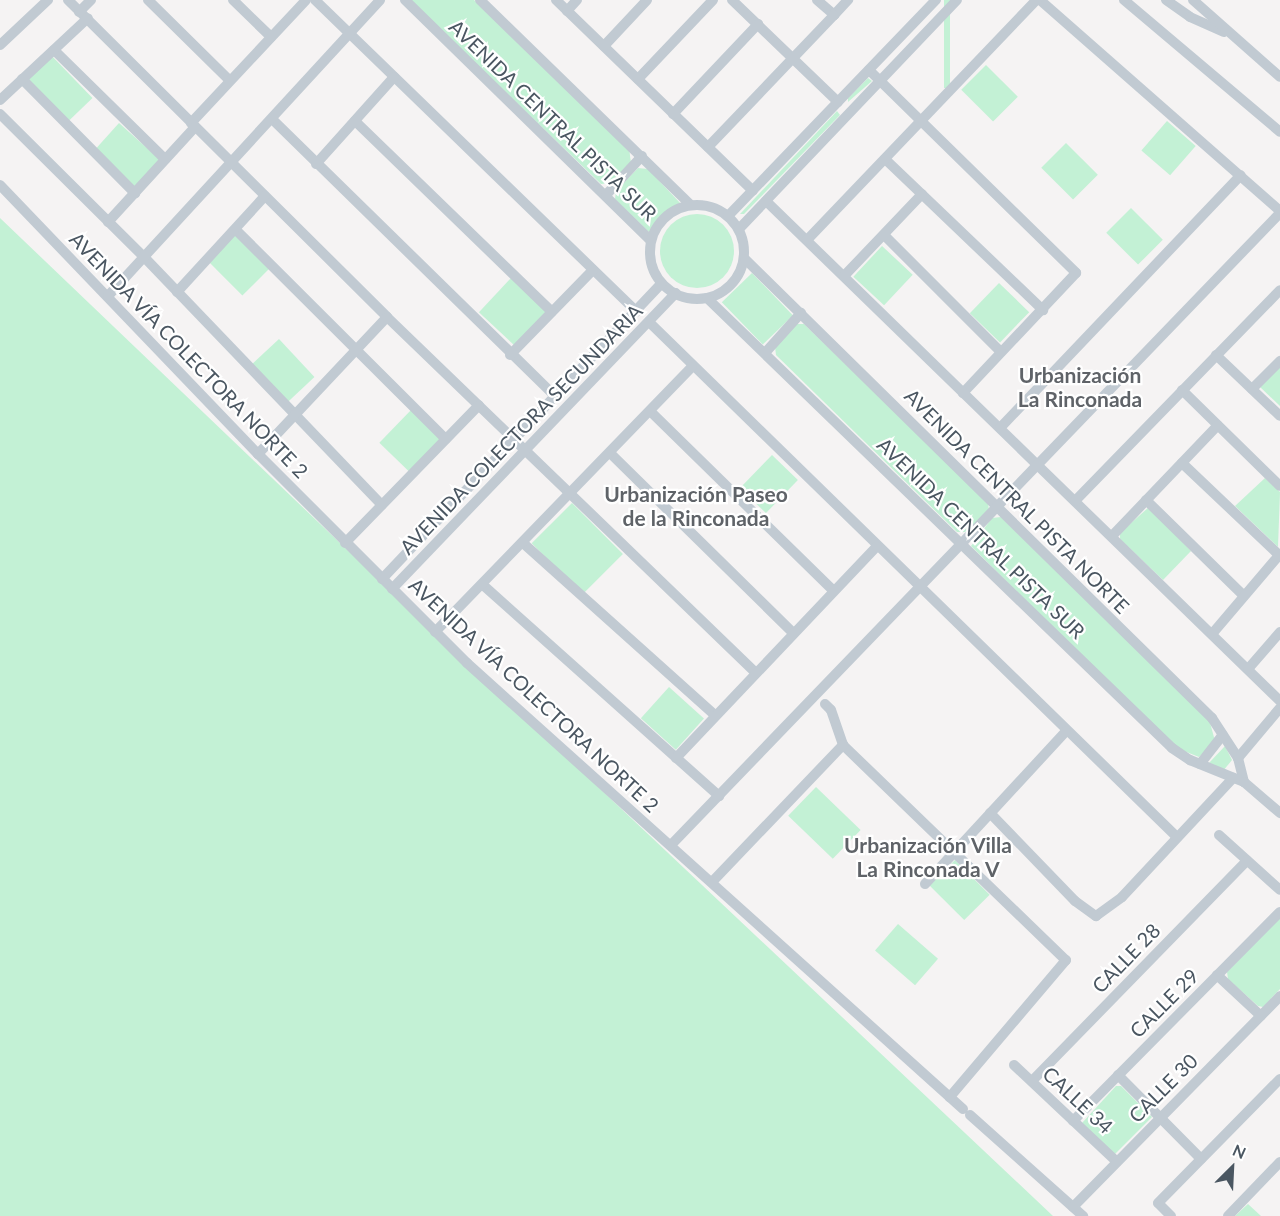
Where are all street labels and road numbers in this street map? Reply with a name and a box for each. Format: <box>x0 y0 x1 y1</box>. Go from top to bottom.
street label: AVENIDA CENTRAL PISTA SUR <box>444 14 662 226</box>
street label: AVENIDA VÍA COLECTORA NORTE 2 <box>64 226 314 484</box>
street label: AVENIDA COLECTORA SECUNDARIA <box>394 298 648 560</box>
street label: AVENIDA CENTRAL PISTA NORTE <box>899 383 1135 619</box>
street label: AVENIDA CENTRAL PISTA SUR <box>872 432 1090 644</box>
street label: AVENIDA VÍA COLECTORA NORTE 2 <box>403 572 665 818</box>
street label: CALLE 28 <box>1087 918 1165 998</box>
street label: CALLE 29 <box>1125 964 1203 1042</box>
street label: CALLE 30 <box>1124 1049 1202 1127</box>
street label: CALLE 34 <box>1038 1061 1118 1139</box>

